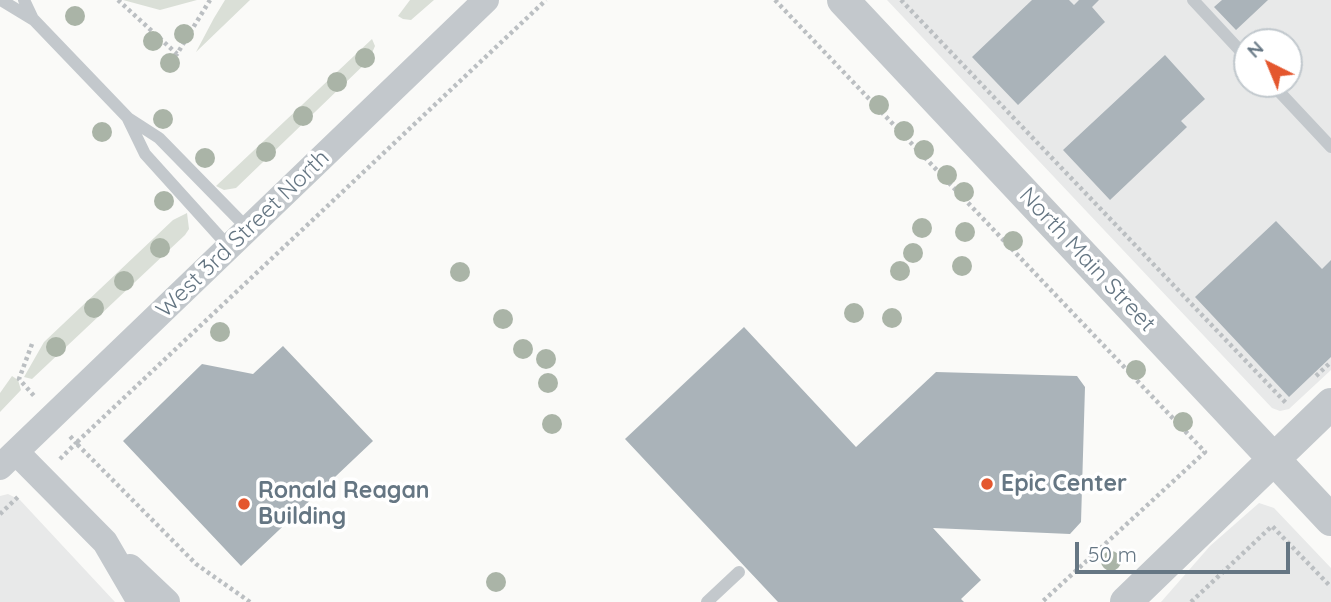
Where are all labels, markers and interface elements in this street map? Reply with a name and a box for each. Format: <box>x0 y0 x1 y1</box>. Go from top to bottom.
north arrow <box>1233 28 1303 98</box>
text: N <box>1242 36 1268 63</box>
street label: West 3rd Street North <box>151 144 335 324</box>
street label: North Main Street <box>1013 182 1161 338</box>
place label: Epic Center <box>1001 470 1127 498</box>
marker: Epic Center <box>979 476 995 492</box>
place label: Ronald Reagan Building <box>258 477 430 531</box>
marker: Ronald Reagan Building <box>236 496 252 512</box>
scale bar <box>1079 528 1294 572</box>
text: 50 m <box>1088 541 1137 567</box>

